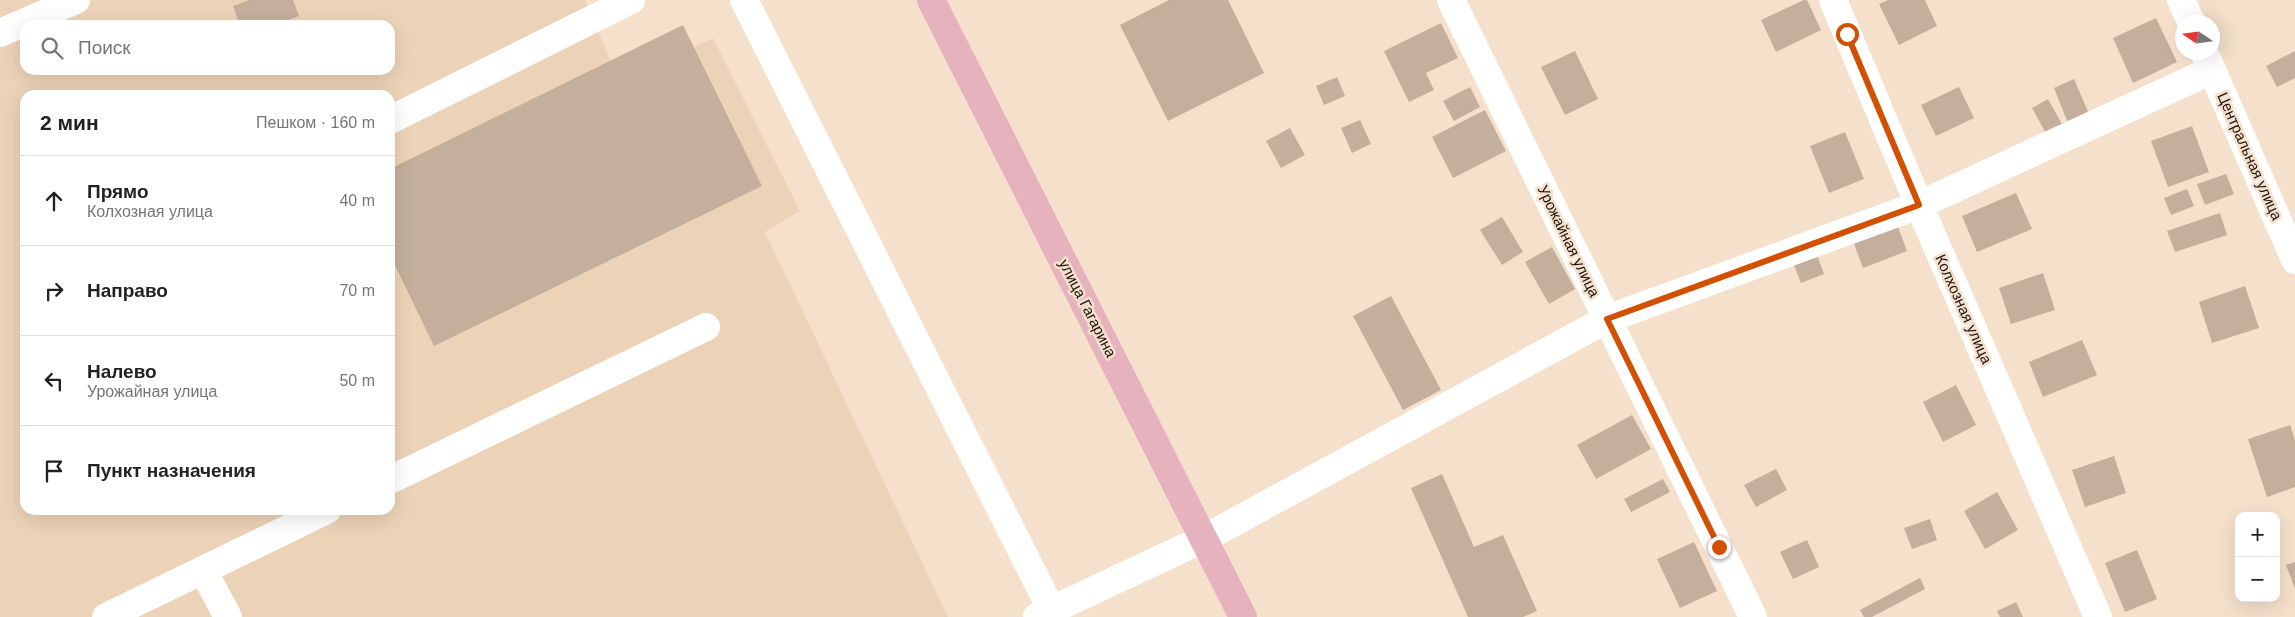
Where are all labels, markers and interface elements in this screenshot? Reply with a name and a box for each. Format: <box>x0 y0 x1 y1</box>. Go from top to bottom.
north arrow <box>2175 15 2220 60</box>
search box <box>20 20 395 75</box>
route start <box>1836 23 1859 46</box>
icon: search <box>38 34 66 62</box>
text: Поиск <box>78 37 131 58</box>
street label: Центральная улица <box>2214 90 2286 223</box>
text: 2 мин <box>40 111 99 134</box>
text: Пешком · 160 m <box>256 114 375 131</box>
text: Прямо <box>87 181 149 202</box>
street label: Урожайная улица <box>1535 182 1604 300</box>
icon: ahead <box>40 187 68 215</box>
text: 40 m <box>339 192 375 209</box>
text: Колхозная улица <box>87 203 213 220</box>
street label: Колхозная улица <box>1932 252 1996 367</box>
street label: улица Гагарина <box>1056 256 1120 360</box>
icon: right <box>40 277 68 305</box>
text: Направо <box>87 280 168 301</box>
text: 70 m <box>339 282 375 299</box>
text: Налево <box>87 361 157 382</box>
icon: left <box>40 367 68 395</box>
text: 50 m <box>339 372 375 389</box>
text: Урожайная улица <box>87 383 217 400</box>
icon: arrive <box>40 457 68 485</box>
text: Пункт назначения <box>87 460 256 481</box>
map controls <box>2235 512 2280 602</box>
button: + <box>2235 512 2280 557</box>
route end <box>1708 536 1731 559</box>
button: − <box>2235 557 2280 602</box>

